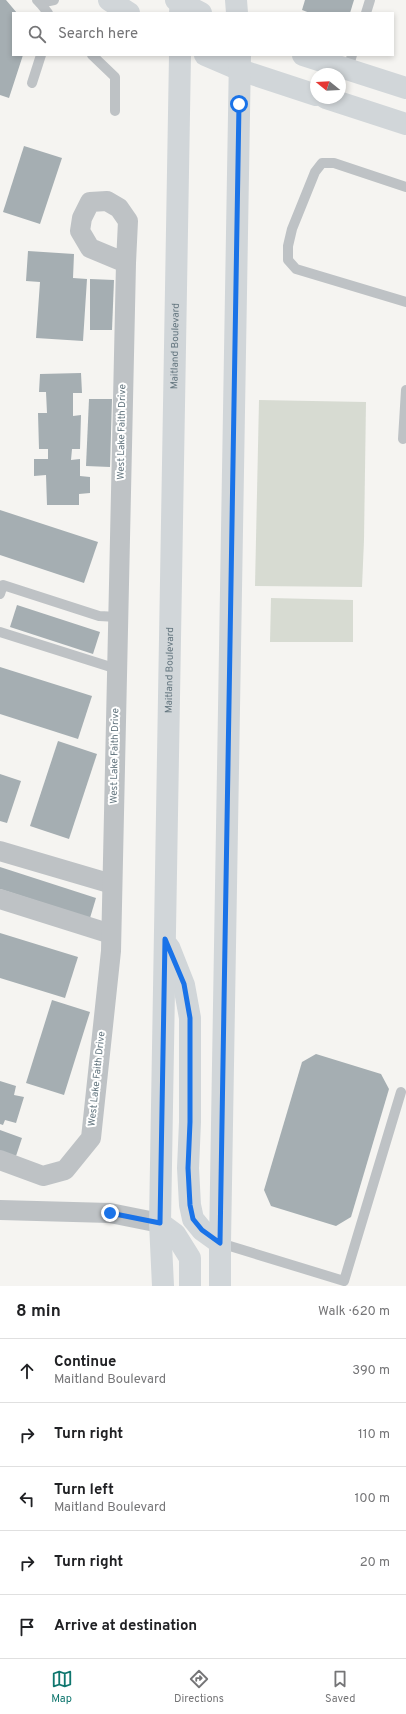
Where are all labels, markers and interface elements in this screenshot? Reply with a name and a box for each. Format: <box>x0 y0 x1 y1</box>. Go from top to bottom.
search box <box>12 12 394 56</box>
icon: search <box>26 23 48 45</box>
text: Search here <box>58 25 138 44</box>
north arrow <box>310 68 346 104</box>
route start <box>230 95 248 113</box>
street label: Maitland Boulevard <box>168 303 182 389</box>
street label: West Lake Faith Drive <box>115 384 129 480</box>
street label: Maitland Boulevard <box>162 627 177 713</box>
street label: West Lake Faith Drive <box>108 708 122 804</box>
street label: West Lake Faith Drive <box>86 1031 108 1127</box>
route end <box>101 1204 119 1222</box>
text: 8 min <box>16 1301 61 1323</box>
text: Walk · 620 m <box>318 1304 390 1320</box>
text: Continue <box>54 1353 116 1372</box>
icon: ahead <box>16 1360 38 1382</box>
text: 390 m <box>352 1363 390 1379</box>
text: Maitland Boulevard <box>54 1372 166 1388</box>
icon: right <box>16 1424 38 1446</box>
text: Turn right <box>54 1425 123 1444</box>
text: 110 m <box>358 1427 390 1443</box>
text: Turn left <box>54 1481 114 1500</box>
icon: left <box>16 1488 38 1510</box>
text: 100 m <box>354 1491 390 1507</box>
text: Maitland Boulevard <box>54 1500 166 1516</box>
icon: right <box>16 1552 38 1574</box>
text: Turn right <box>54 1553 123 1572</box>
text: 20 m <box>360 1555 390 1571</box>
icon: arrive <box>16 1616 38 1638</box>
text: Arrive at destination <box>54 1617 197 1636</box>
tab: Map <box>51 1668 73 1706</box>
tab: Directions <box>174 1668 224 1706</box>
tab: Saved <box>325 1668 355 1706</box>

